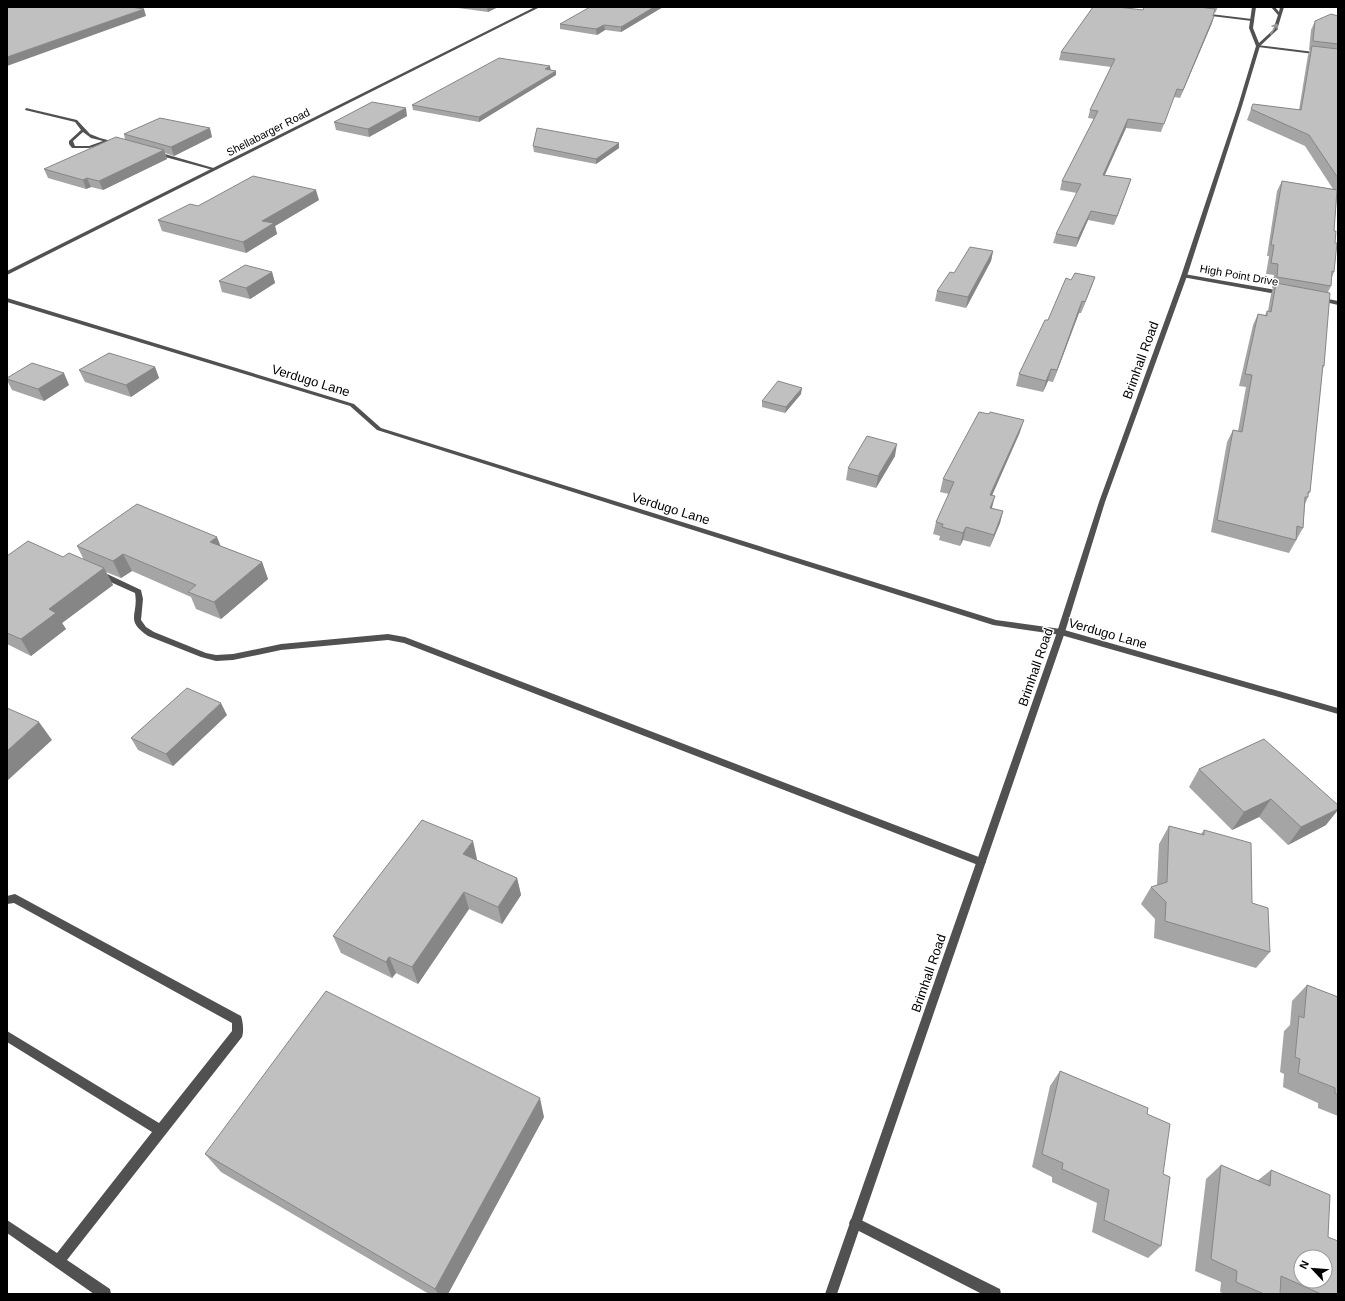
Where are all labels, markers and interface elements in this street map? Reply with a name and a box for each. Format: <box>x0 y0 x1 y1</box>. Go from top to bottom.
one-way arrow <box>1271 23 1279 35</box>
street label: Shellabarger Road <box>224 106 312 158</box>
street label: High Point Drive <box>1199 262 1279 288</box>
street label: Brimhall Road <box>1119 319 1161 401</box>
street label: Verdugo Lane <box>270 361 352 399</box>
street label: Verdugo Lane <box>630 489 712 527</box>
street label: Verdugo Lane <box>1067 615 1149 652</box>
street label: Brimhall Road <box>1015 626 1056 708</box>
street label: Brimhall Road <box>908 932 949 1014</box>
north arrow <box>1293 1249 1333 1289</box>
text: N <box>1297 1258 1311 1271</box>

